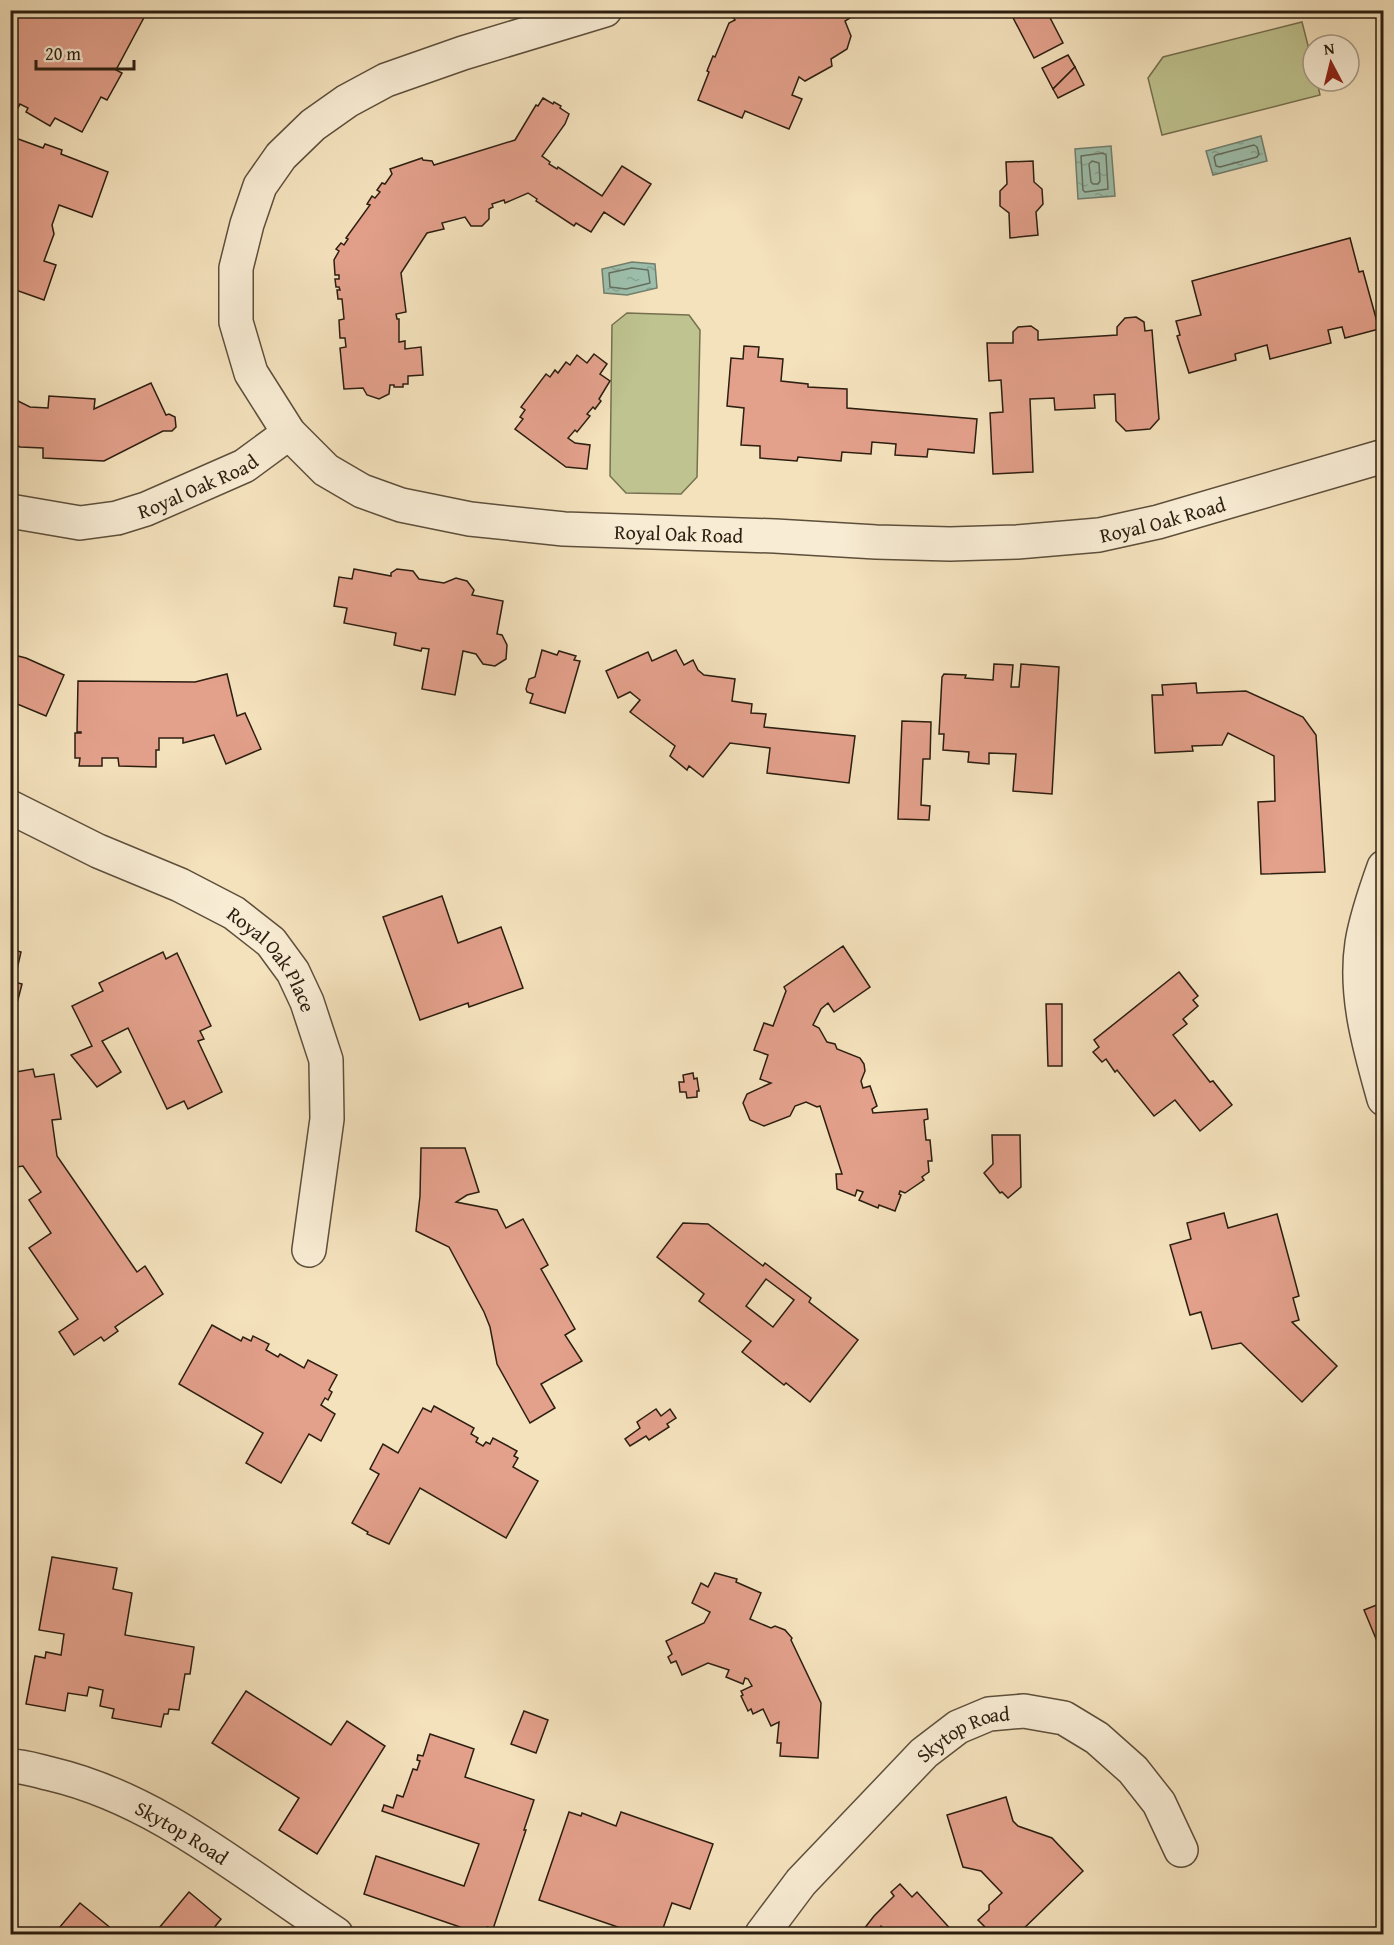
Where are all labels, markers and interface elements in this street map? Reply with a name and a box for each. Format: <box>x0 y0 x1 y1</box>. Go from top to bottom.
scale bar <box>36 33 134 71</box>
north arrow <box>1301 33 1361 93</box>
text: N <box>1322 36 1336 61</box>
text: 20 m <box>45 40 81 67</box>
street label: Royal Oak Road <box>134 446 264 525</box>
street label: Royal Oak Road <box>1097 489 1229 549</box>
street label: Royal Oak Road <box>614 516 744 549</box>
street label: Royal Oak Place <box>221 899 324 1015</box>
street label: Skytop Road <box>908 1698 1011 1768</box>
street label: Skytop Road <box>131 1793 235 1871</box>

